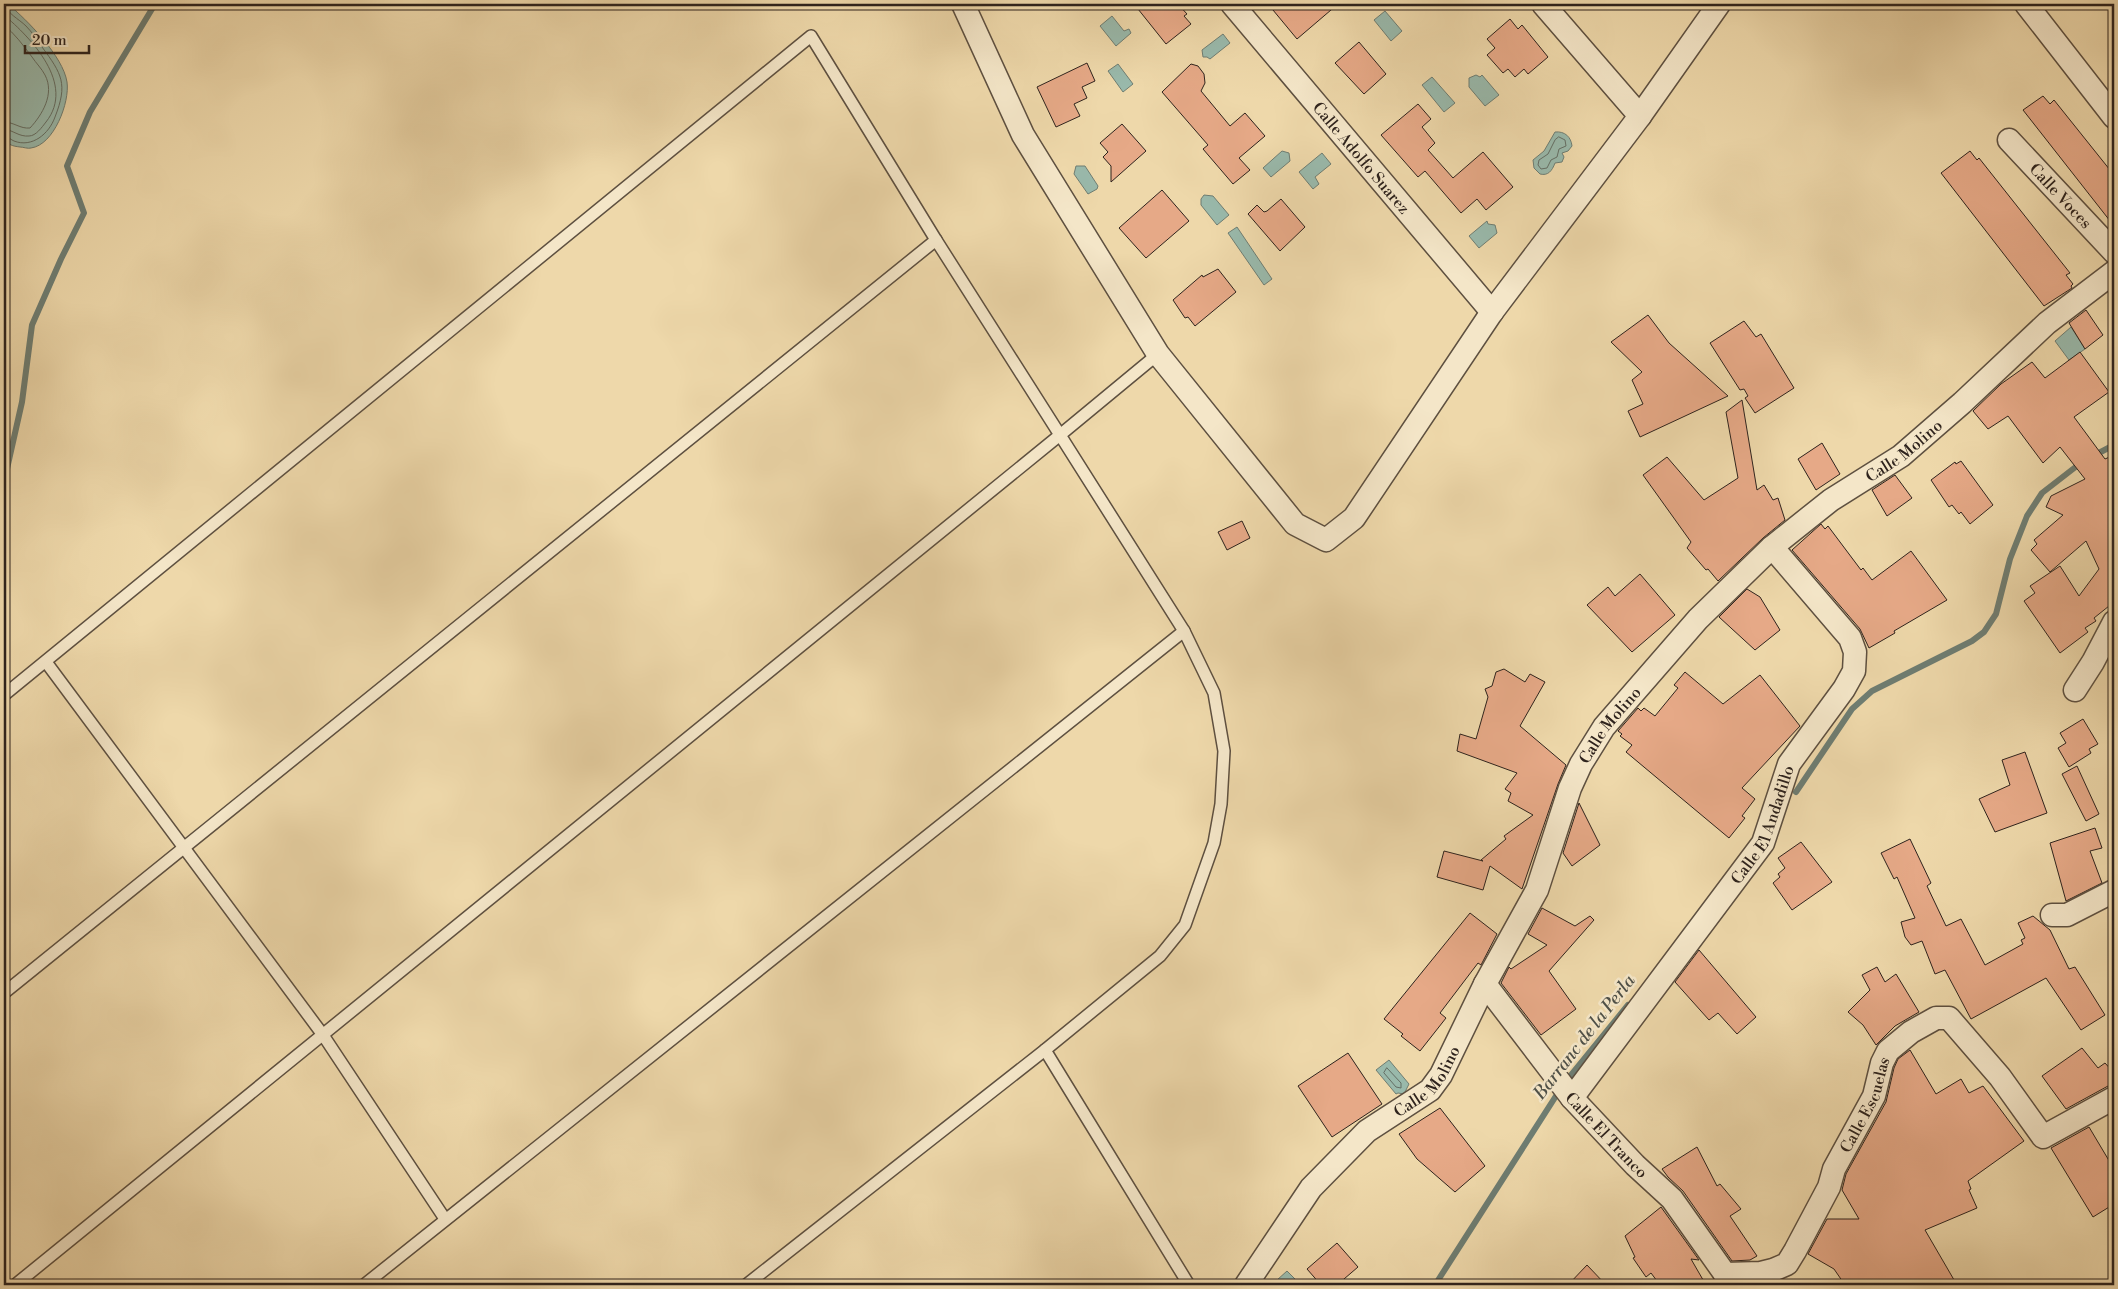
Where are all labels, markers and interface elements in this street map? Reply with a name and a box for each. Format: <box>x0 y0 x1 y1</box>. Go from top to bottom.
scale bar <box>25 22 89 54</box>
text: 20 m <box>32 31 67 50</box>
street label: Calle Adolfo Suarez <box>1308 98 1414 218</box>
street label: Calle Voces <box>2025 159 2096 233</box>
street label: Calle Molino <box>1862 416 1947 487</box>
street label: Calle Molino <box>1575 683 1646 768</box>
street label: Calle El Andadillo <box>1727 763 1799 888</box>
water label: Barranc de la Perla <box>1528 969 1641 1105</box>
street label: Calle Molino <box>1390 1043 1465 1122</box>
street label: Calle Escuelas <box>1836 1053 1895 1156</box>
street label: Calle El Tranco <box>1561 1088 1652 1183</box>

